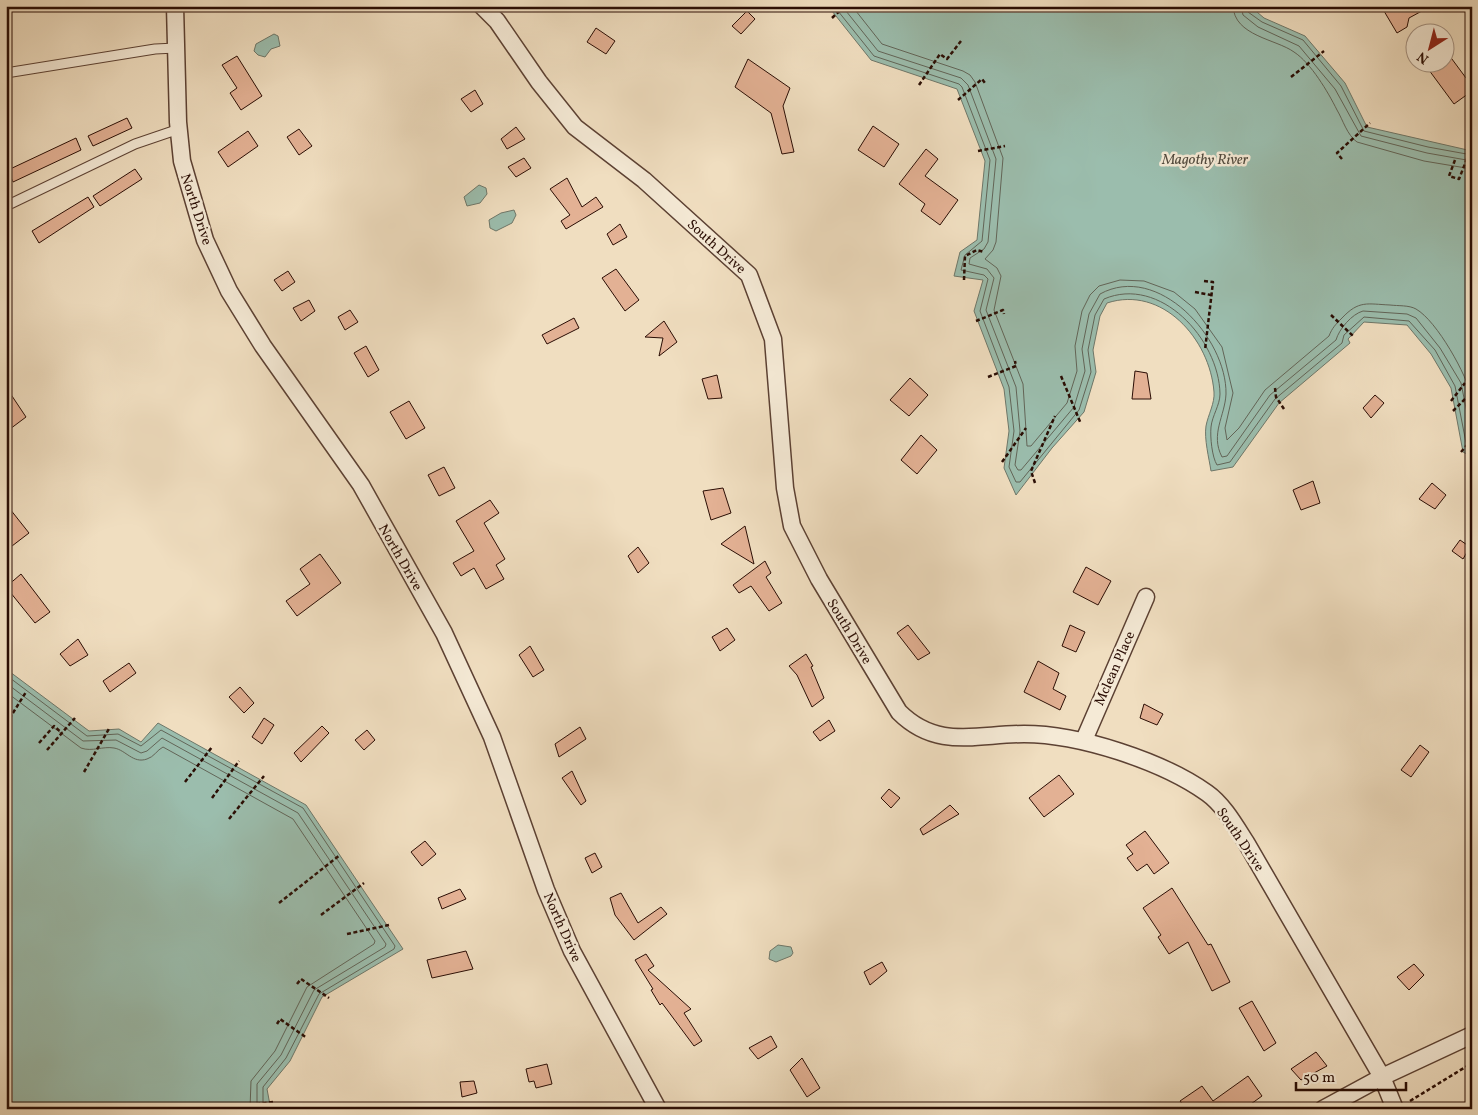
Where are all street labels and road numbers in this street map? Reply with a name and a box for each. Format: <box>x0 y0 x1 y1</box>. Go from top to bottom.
street label: North Drive <box>175 171 216 248</box>
street label: South Drive <box>682 216 750 279</box>
street label: North Drive <box>373 521 427 595</box>
street label: South Drive <box>822 595 876 668</box>
street label: Mclean Place <box>1090 628 1140 709</box>
street label: South Drive <box>1211 804 1268 876</box>
street label: North Drive <box>538 890 585 966</box>

